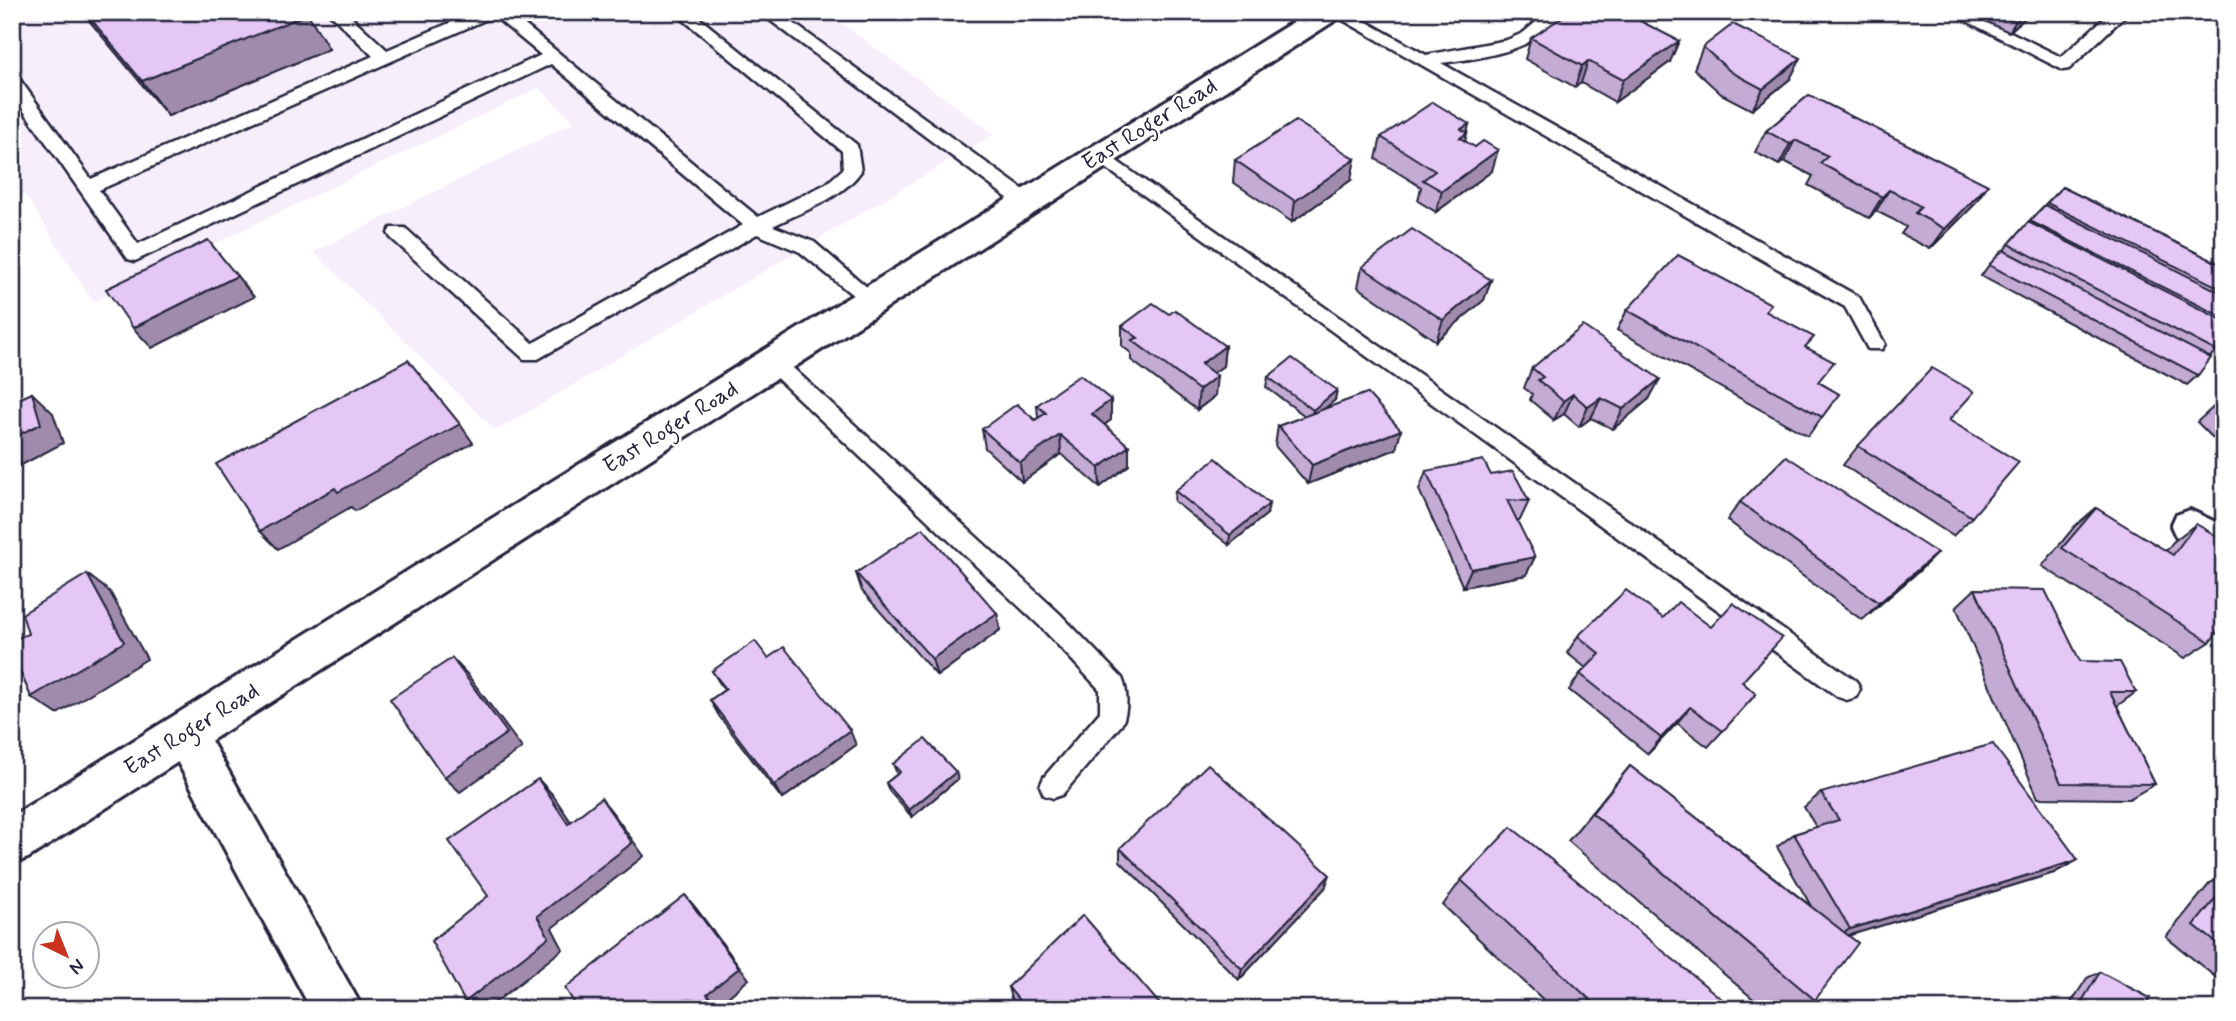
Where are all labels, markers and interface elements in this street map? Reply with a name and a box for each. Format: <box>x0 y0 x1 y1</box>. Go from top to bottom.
street label: East Roger Road <box>1077 72 1224 180</box>
street label: East Roger Road <box>598 375 745 483</box>
street label: East Roger Road <box>119 677 266 785</box>
north arrow <box>32 920 102 990</box>
text: N <box>63 953 90 980</box>

